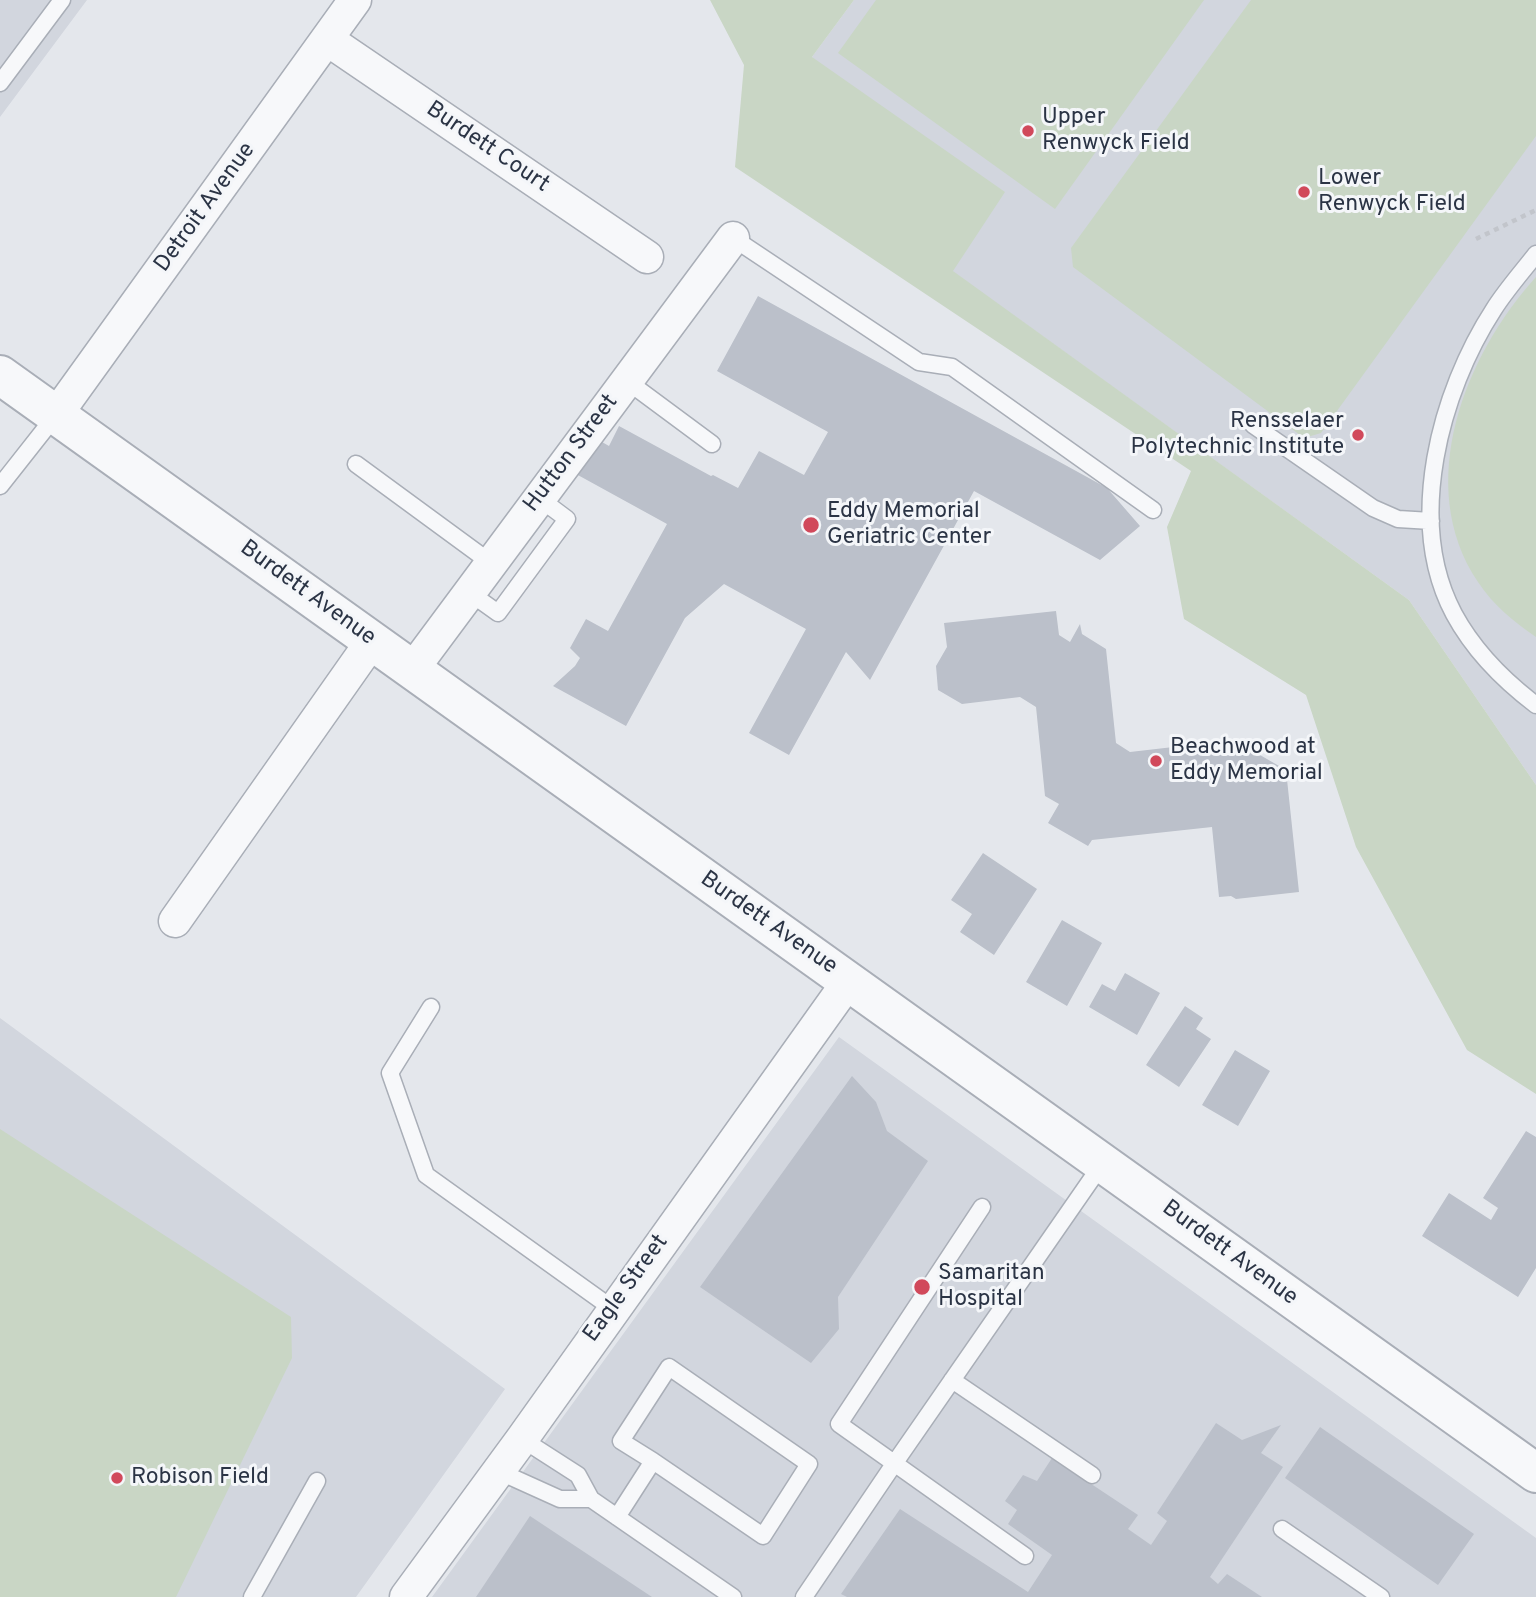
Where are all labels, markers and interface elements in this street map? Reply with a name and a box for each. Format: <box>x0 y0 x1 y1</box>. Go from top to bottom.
street label: Burdett Court <box>420 97 554 199</box>
place label: Upper Renwyck Field <box>1042 104 1190 158</box>
marker: Upper Renwyck Field <box>1020 123 1036 139</box>
street label: Detroit Avenue <box>150 138 262 278</box>
place label: Lower Renwyck Field <box>1318 165 1466 219</box>
marker: Lower Renwyck Field <box>1296 184 1312 200</box>
street label: Hutton Street <box>519 390 625 518</box>
place label: Rensselaer Polytechnic Institute <box>1131 408 1344 462</box>
marker: Rensselaer Polytechnic Institute <box>1350 427 1366 443</box>
place label: Eddy Memorial Geriatric Center <box>827 498 991 552</box>
marker: Eddy Memorial Geriatric Center <box>801 515 821 535</box>
street label: Burdett Avenue <box>234 536 380 652</box>
place label: Beachwood at Eddy Memorial <box>1170 734 1323 788</box>
marker: Beachwood at Eddy Memorial <box>1148 753 1164 769</box>
street label: Burdett Avenue <box>694 867 842 981</box>
street label: Burdett Avenue <box>1156 1196 1302 1312</box>
street label: Eagle Street <box>579 1230 675 1348</box>
place label: Samaritan Hospital <box>938 1260 1045 1314</box>
marker: Samaritan Hospital <box>912 1277 932 1297</box>
place label: Robison Field <box>131 1464 269 1492</box>
marker: Robison Field <box>109 1470 125 1486</box>

